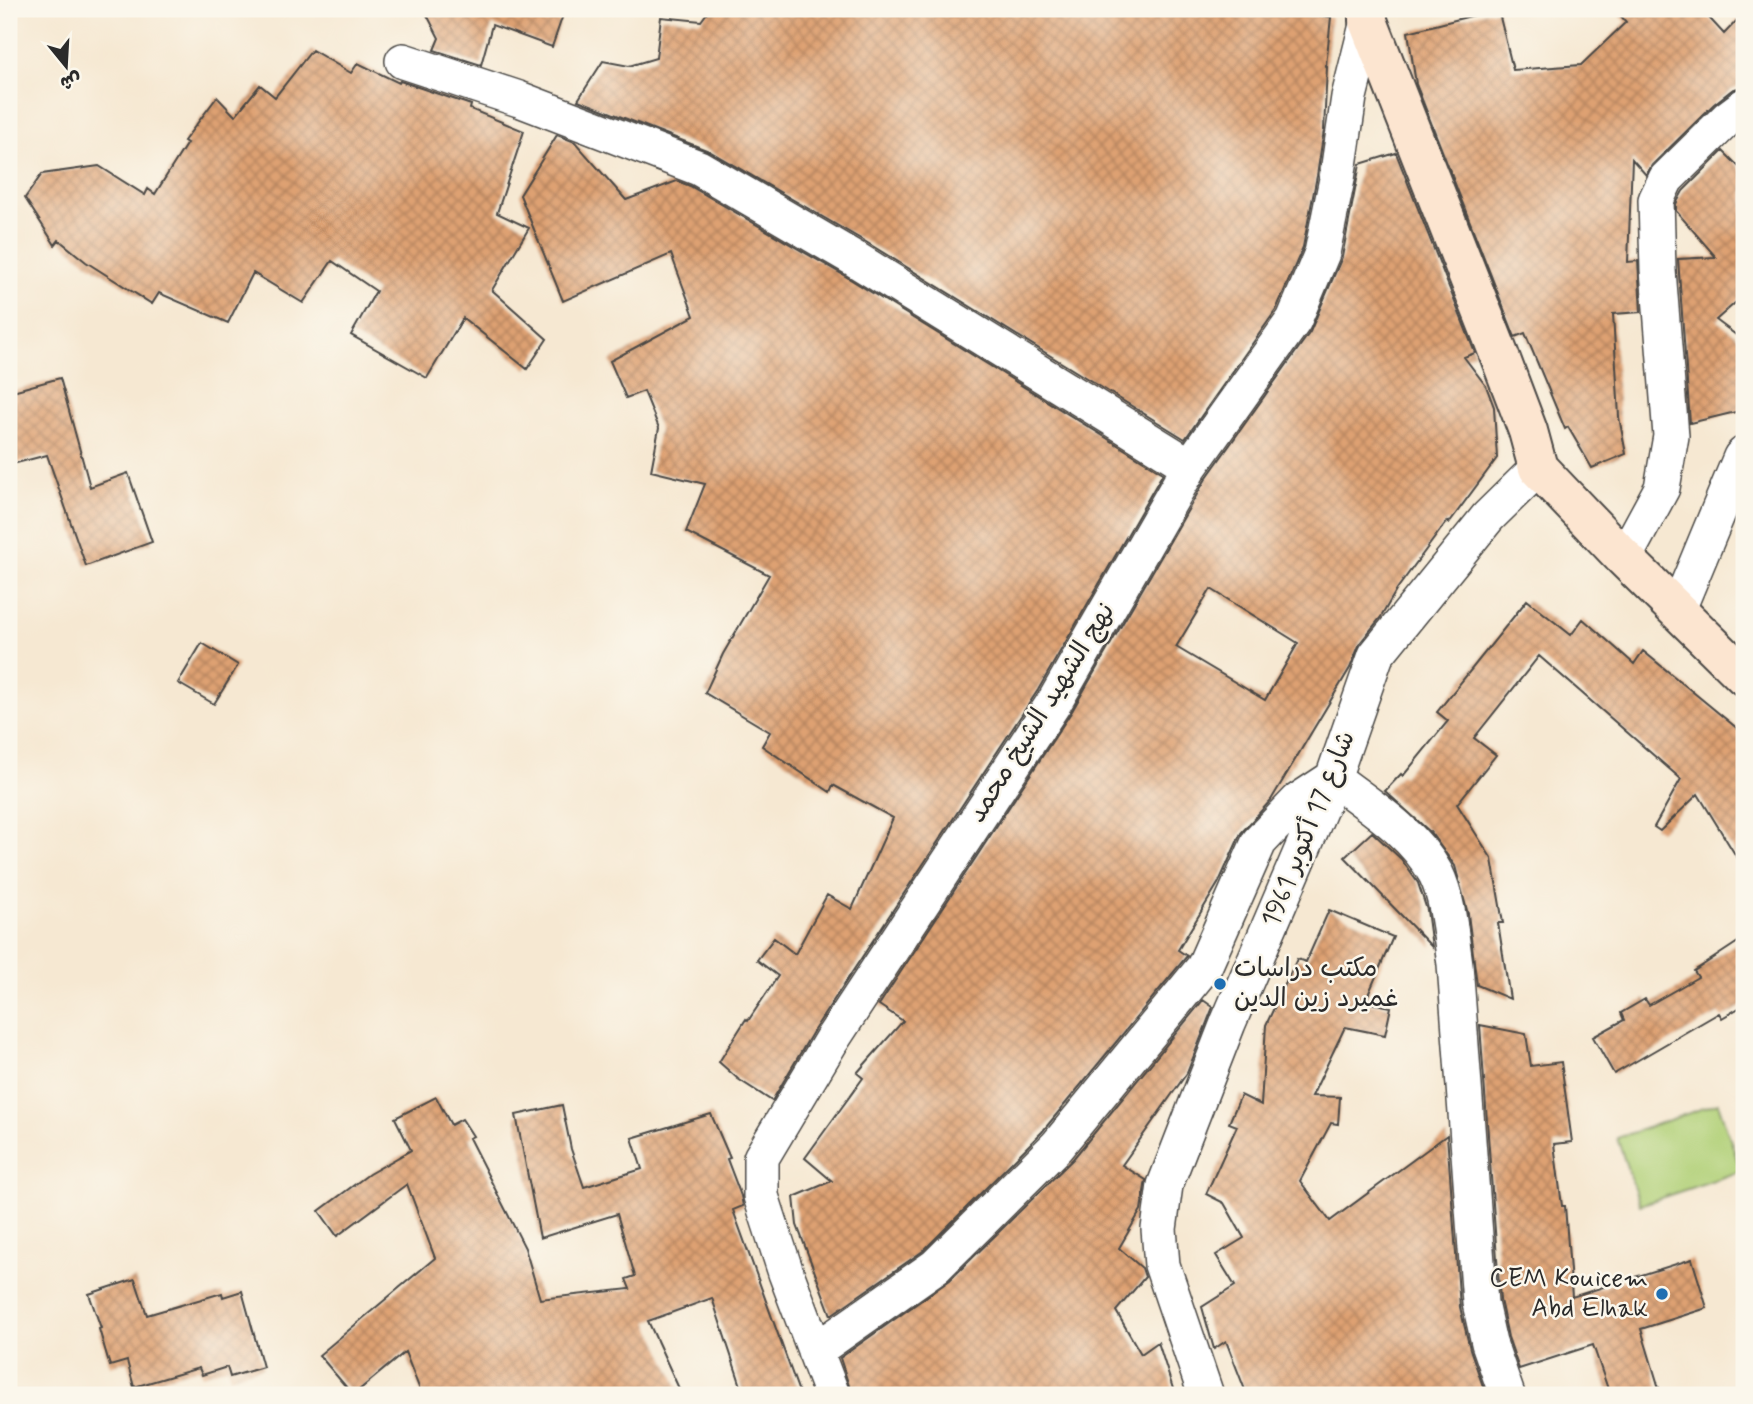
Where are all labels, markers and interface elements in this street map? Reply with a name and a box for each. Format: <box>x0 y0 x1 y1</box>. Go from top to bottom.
north arrow <box>32 32 102 102</box>
text: ش <box>57 66 85 96</box>
street label: نهج الشهيد الشيخ محمد <box>960 597 1124 829</box>
street label: شارع 17 أكتوبر 1961 <box>1254 726 1364 932</box>
place label: مكتب دراسات غميرد زين الدين <box>1234 952 1399 1016</box>
marker: مكتب دراسات غميرد زين الدين <box>1212 976 1228 992</box>
place label: CEM Kouicem Abd Elhak <box>1489 1262 1648 1326</box>
marker: CEM Kouicem Abd Elhak <box>1654 1286 1670 1302</box>

